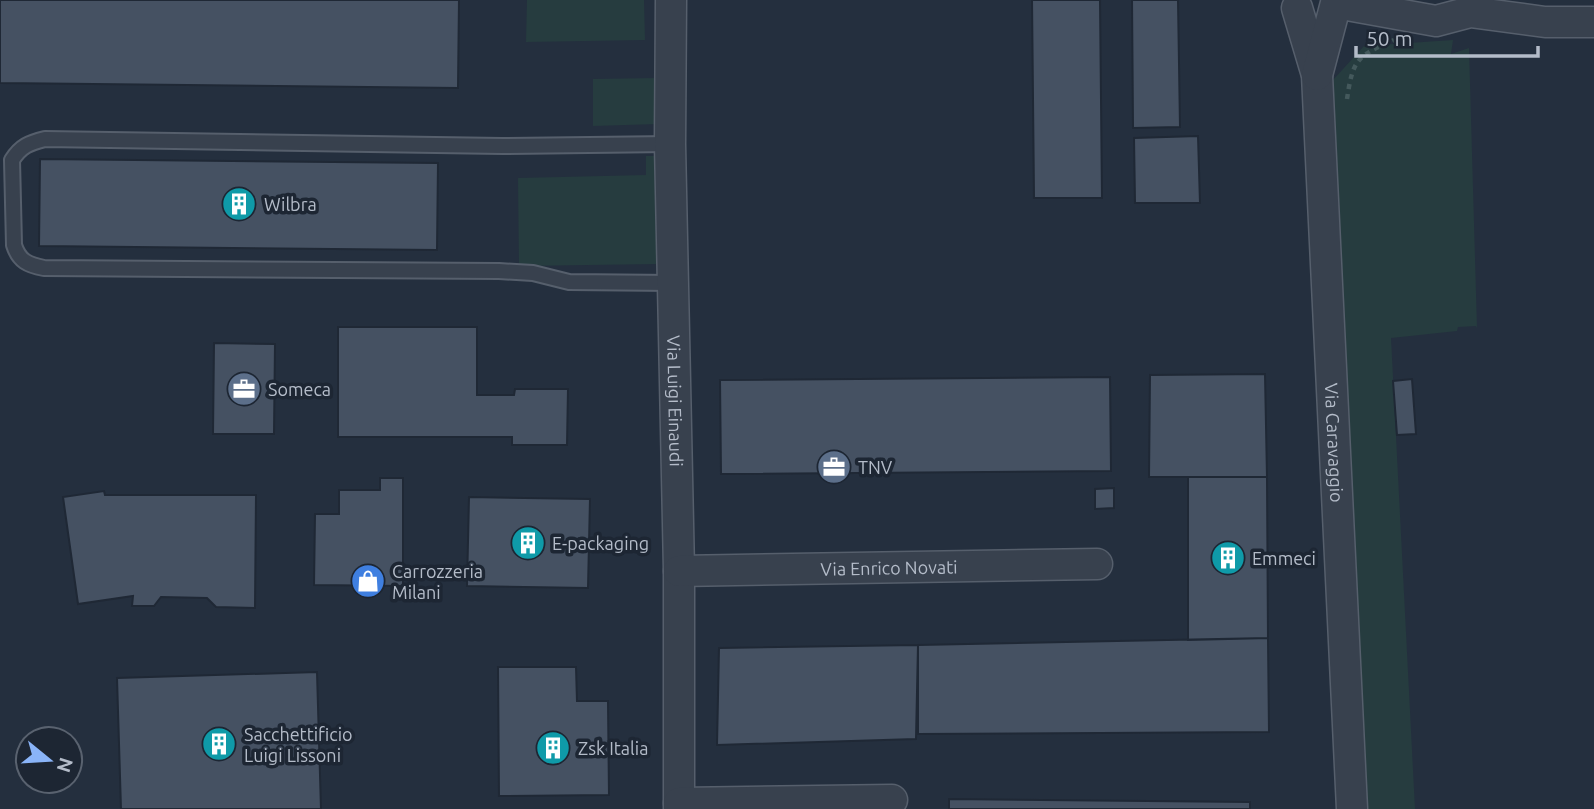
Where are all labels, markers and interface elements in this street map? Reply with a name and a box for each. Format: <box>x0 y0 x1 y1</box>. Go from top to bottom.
scale bar <box>1356 14 1538 58</box>
text: 50 m <box>1366 26 1413 50</box>
building icon: Wilbra <box>220 185 258 223</box>
place label: Wilbra <box>264 194 317 214</box>
street label: Via Luigi Einaudi <box>664 335 687 467</box>
office icon: Someca <box>225 370 263 408</box>
place label: Someca <box>268 379 331 399</box>
street label: Via Caravaggio <box>1322 382 1347 503</box>
office icon: TNV <box>815 448 853 486</box>
place label: TNV <box>858 457 893 477</box>
building icon: E-packaging <box>509 524 547 562</box>
place label: E-packaging <box>552 533 649 553</box>
building icon: Emmeci <box>1209 539 1247 577</box>
place label: Emmeci <box>1252 548 1316 568</box>
street label: Via Enrico Novati <box>820 556 958 579</box>
place label: Carrozzeria Milani <box>392 561 483 602</box>
shop icon: Carrozzeria Milani <box>349 562 387 600</box>
place label: Sacchettificio Luigi Lissoni <box>244 724 353 765</box>
north arrow <box>14 725 84 795</box>
building icon: Sacchettificio Luigi Lissoni <box>200 725 238 763</box>
building icon: Zsk Italia <box>534 729 572 767</box>
place label: Zsk Italia <box>578 738 648 758</box>
text: N <box>53 755 78 775</box>

